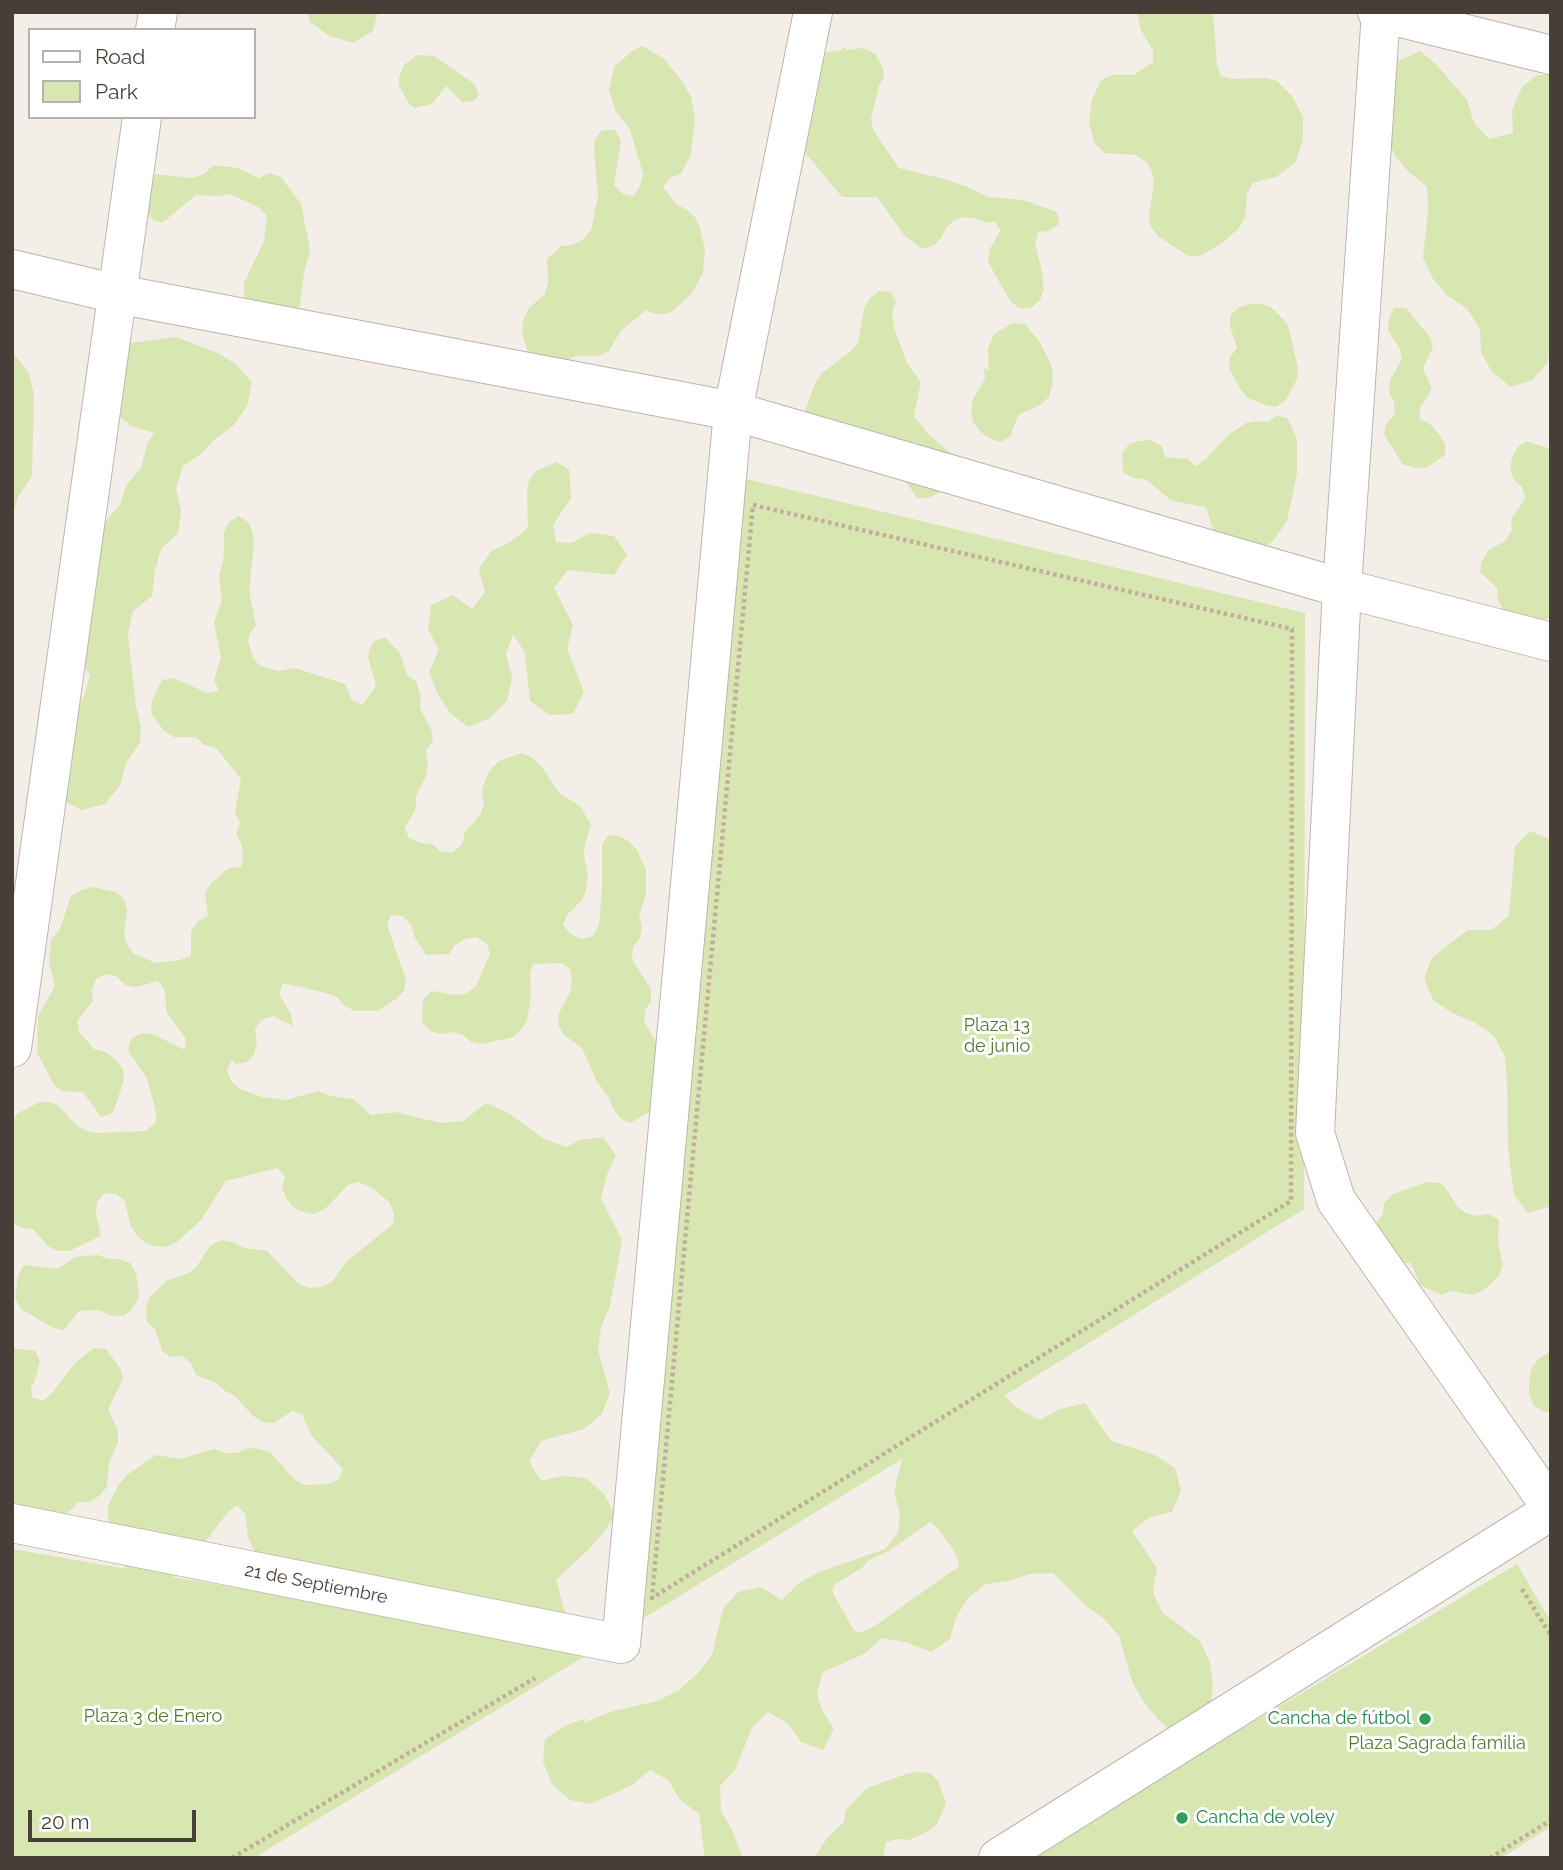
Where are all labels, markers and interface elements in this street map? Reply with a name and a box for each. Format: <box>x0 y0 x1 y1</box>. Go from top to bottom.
legend <box>28 28 256 119</box>
text: Road <box>95 44 145 69</box>
text: Park <box>95 79 138 104</box>
park label: Plaza 13 de junio <box>964 1015 1030 1058</box>
street label: 21 de Septiembre <box>243 1560 389 1608</box>
park label: Plaza 3 de Enero <box>84 1706 222 1728</box>
place label: Cancha de fútbol <box>1268 1708 1411 1730</box>
marker: Cancha de fútbol <box>1417 1711 1433 1727</box>
park label: Plaza Sagrada familia <box>1348 1733 1526 1755</box>
scale bar <box>32 1797 200 1841</box>
place label: Cancha de voley <box>1196 1807 1335 1829</box>
text: 20 m <box>41 1809 89 1834</box>
marker: Cancha de voley <box>1174 1810 1190 1826</box>

